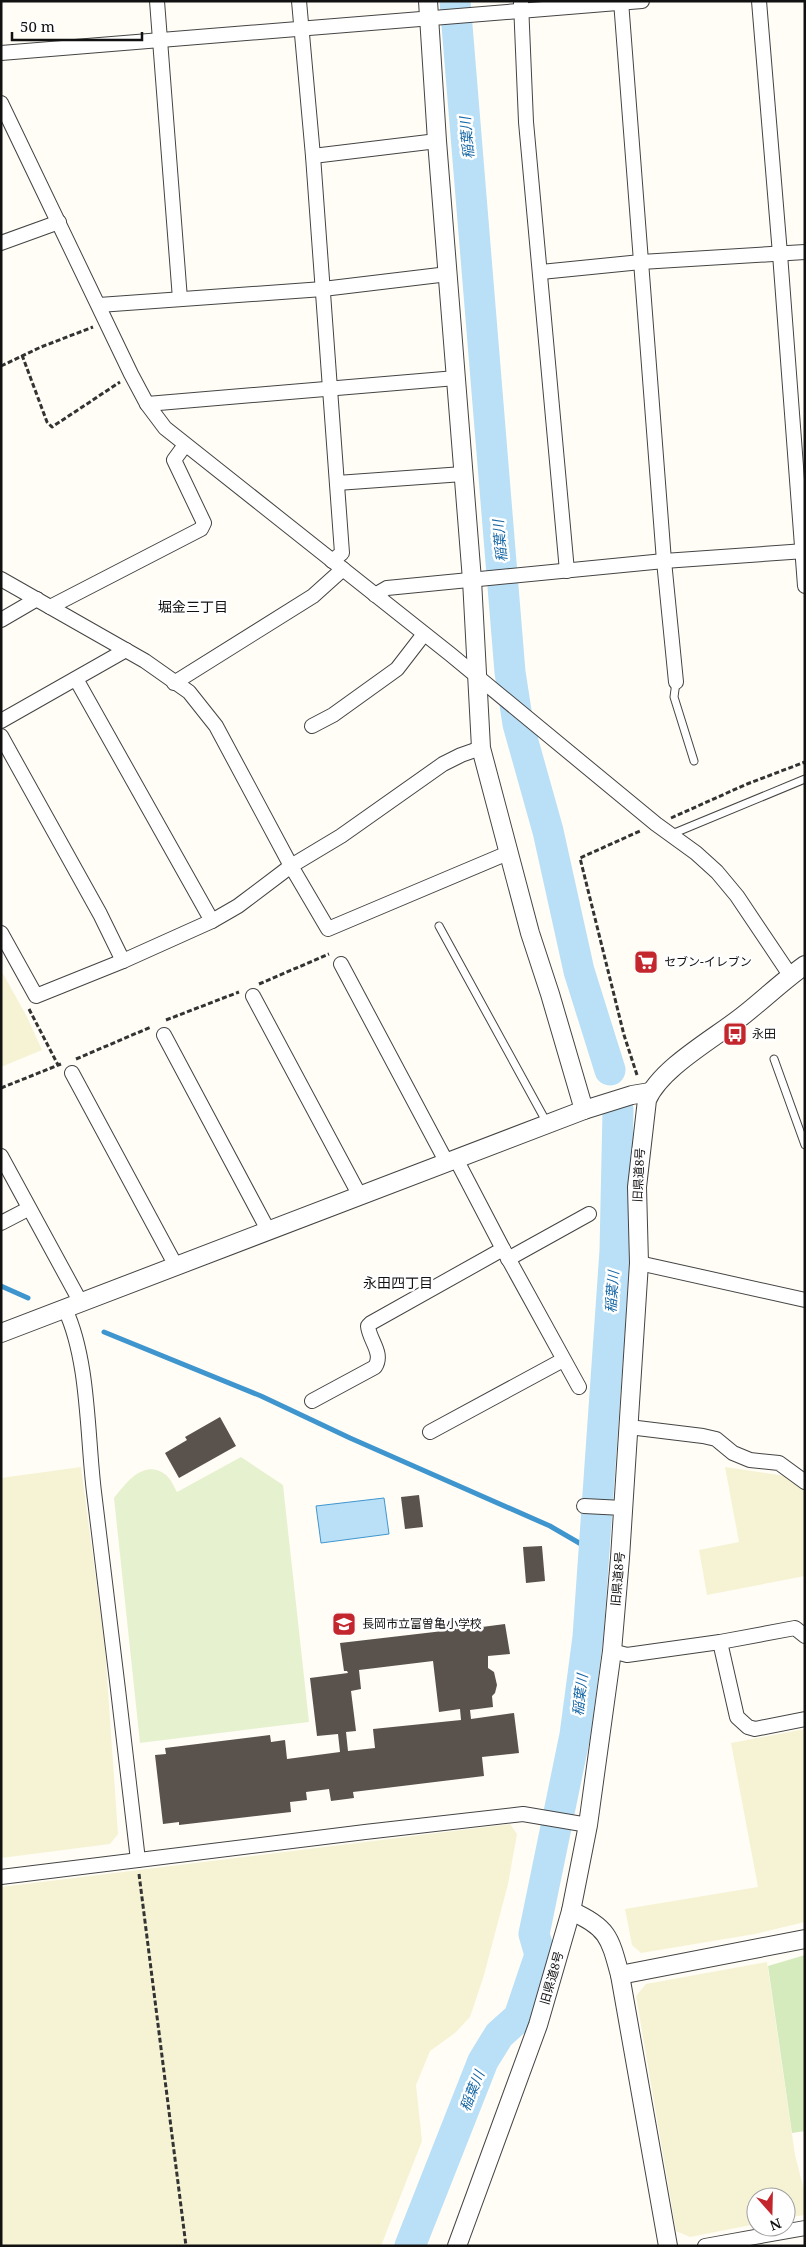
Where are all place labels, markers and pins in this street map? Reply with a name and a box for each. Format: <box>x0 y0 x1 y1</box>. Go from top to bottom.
supermarket icon: セブン-イレブン <box>633 949 659 975</box>
place label: セブン-イレブン <box>664 953 752 970</box>
bus stop icon: 永田 <box>722 1021 748 1047</box>
place label: 永田 <box>752 1025 776 1042</box>
school or university icon: 長岡市立富曽亀小学校 <box>331 1611 357 1637</box>
place label: 長岡市立富曽亀小学校 <box>362 1615 482 1632</box>

